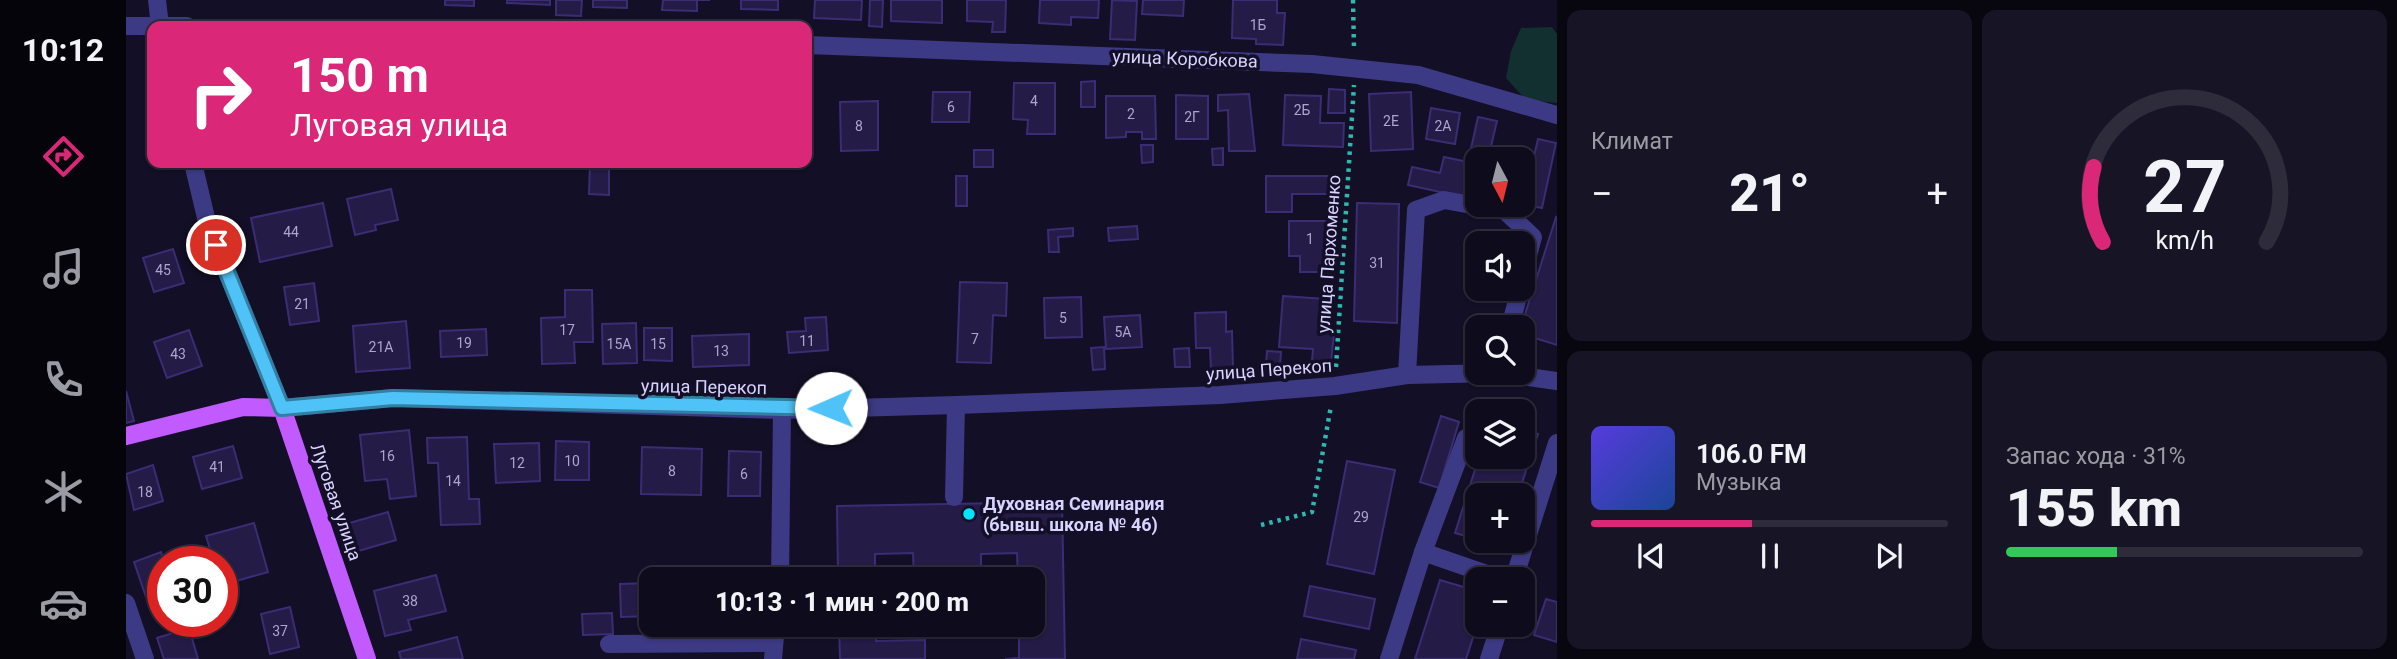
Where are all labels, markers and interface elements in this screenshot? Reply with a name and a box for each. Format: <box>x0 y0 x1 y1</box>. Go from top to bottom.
house number: 1Б <box>1250 17 1267 33</box>
text: 10:12 <box>22 31 104 69</box>
street label: улица Коробкова <box>1112 45 1258 72</box>
text: 150 m <box>290 47 429 104</box>
icon: right <box>175 49 266 140</box>
house number: 4 <box>1030 93 1038 109</box>
house number: 6 <box>947 99 955 115</box>
house number: 2Б <box>1294 102 1311 118</box>
text: Луговая улица <box>290 106 508 144</box>
house number: 2 <box>1127 106 1135 122</box>
house number: 2Г <box>1184 109 1200 125</box>
house number: 2Е <box>1383 113 1399 129</box>
house number: 8 <box>855 118 863 134</box>
house number: 2А <box>1434 118 1452 134</box>
text: Климат <box>1591 128 1673 155</box>
icon: directions <box>39 132 88 181</box>
text: 27 <box>2143 144 2226 230</box>
north arrow <box>1465 147 1535 217</box>
map controls <box>1465 147 1535 637</box>
text: 21° <box>1729 163 1810 224</box>
text: − <box>1591 172 1613 216</box>
text: + <box>1926 172 1948 216</box>
street label: улица Пархоменко <box>1312 174 1345 334</box>
pin <box>186 215 246 275</box>
house number: 44 <box>283 224 299 240</box>
text: km/h <box>2155 225 2214 254</box>
icon: arrive <box>197 226 235 264</box>
house number: 1 <box>1306 231 1314 247</box>
button: sound <box>1465 231 1535 301</box>
icon: music <box>39 244 88 293</box>
house number: 31 <box>1369 255 1385 271</box>
house number: 45 <box>155 262 171 278</box>
house number: 21 <box>294 296 310 312</box>
house number: 5 <box>1059 310 1067 326</box>
button: search <box>1465 315 1535 385</box>
house number: 17 <box>559 322 575 338</box>
house number: 5А <box>1114 324 1132 340</box>
house number: 7 <box>971 331 979 347</box>
house number: 11 <box>799 333 815 349</box>
house number: 19 <box>456 335 472 351</box>
house number: 15А <box>607 336 631 352</box>
house number: 15 <box>650 336 666 352</box>
house number: 21А <box>369 339 393 355</box>
house number: 13 <box>713 343 729 359</box>
house number: 43 <box>170 346 186 362</box>
icon: phone <box>39 355 88 404</box>
street label: улица Перекоп <box>1205 355 1333 384</box>
position arrow <box>794 371 868 445</box>
street label: улица Перекоп <box>641 375 767 398</box>
button: layers <box>1465 399 1535 469</box>
text: 106.0 FM <box>1696 439 1807 469</box>
street label: Луговая улица <box>307 440 366 563</box>
text: Запас хода · 31% <box>2006 443 2186 470</box>
house number: 16 <box>379 448 395 464</box>
house number: 10 <box>564 453 580 469</box>
house number: 12 <box>509 455 525 471</box>
house number: 41 <box>209 459 225 475</box>
house number: 8 <box>668 463 676 479</box>
house number: 6 <box>740 466 748 482</box>
icon: climate <box>39 467 88 516</box>
text: Музыка <box>1696 469 1781 496</box>
house number: 14 <box>445 473 461 489</box>
text: 155 km <box>2006 478 2182 539</box>
button: + <box>1465 483 1535 553</box>
house number: 18 <box>137 484 153 500</box>
place label: Духовная Семинария (бывш. школа № 46) <box>983 493 1165 536</box>
marker: Духовная Семинария (бывш. школа № 46) <box>961 506 977 522</box>
house number: 29 <box>1353 509 1369 525</box>
icon: previous <box>1632 537 1670 575</box>
icon: pause <box>1751 537 1789 575</box>
icon: next <box>1870 537 1908 575</box>
speed limit sign: 30 <box>147 546 238 637</box>
button: − <box>1465 567 1535 637</box>
icon: car <box>39 579 88 628</box>
text: 10:13 · 1 мин · 200 m <box>715 587 969 617</box>
house number: 38 <box>402 593 418 609</box>
house number: 37 <box>272 623 288 639</box>

